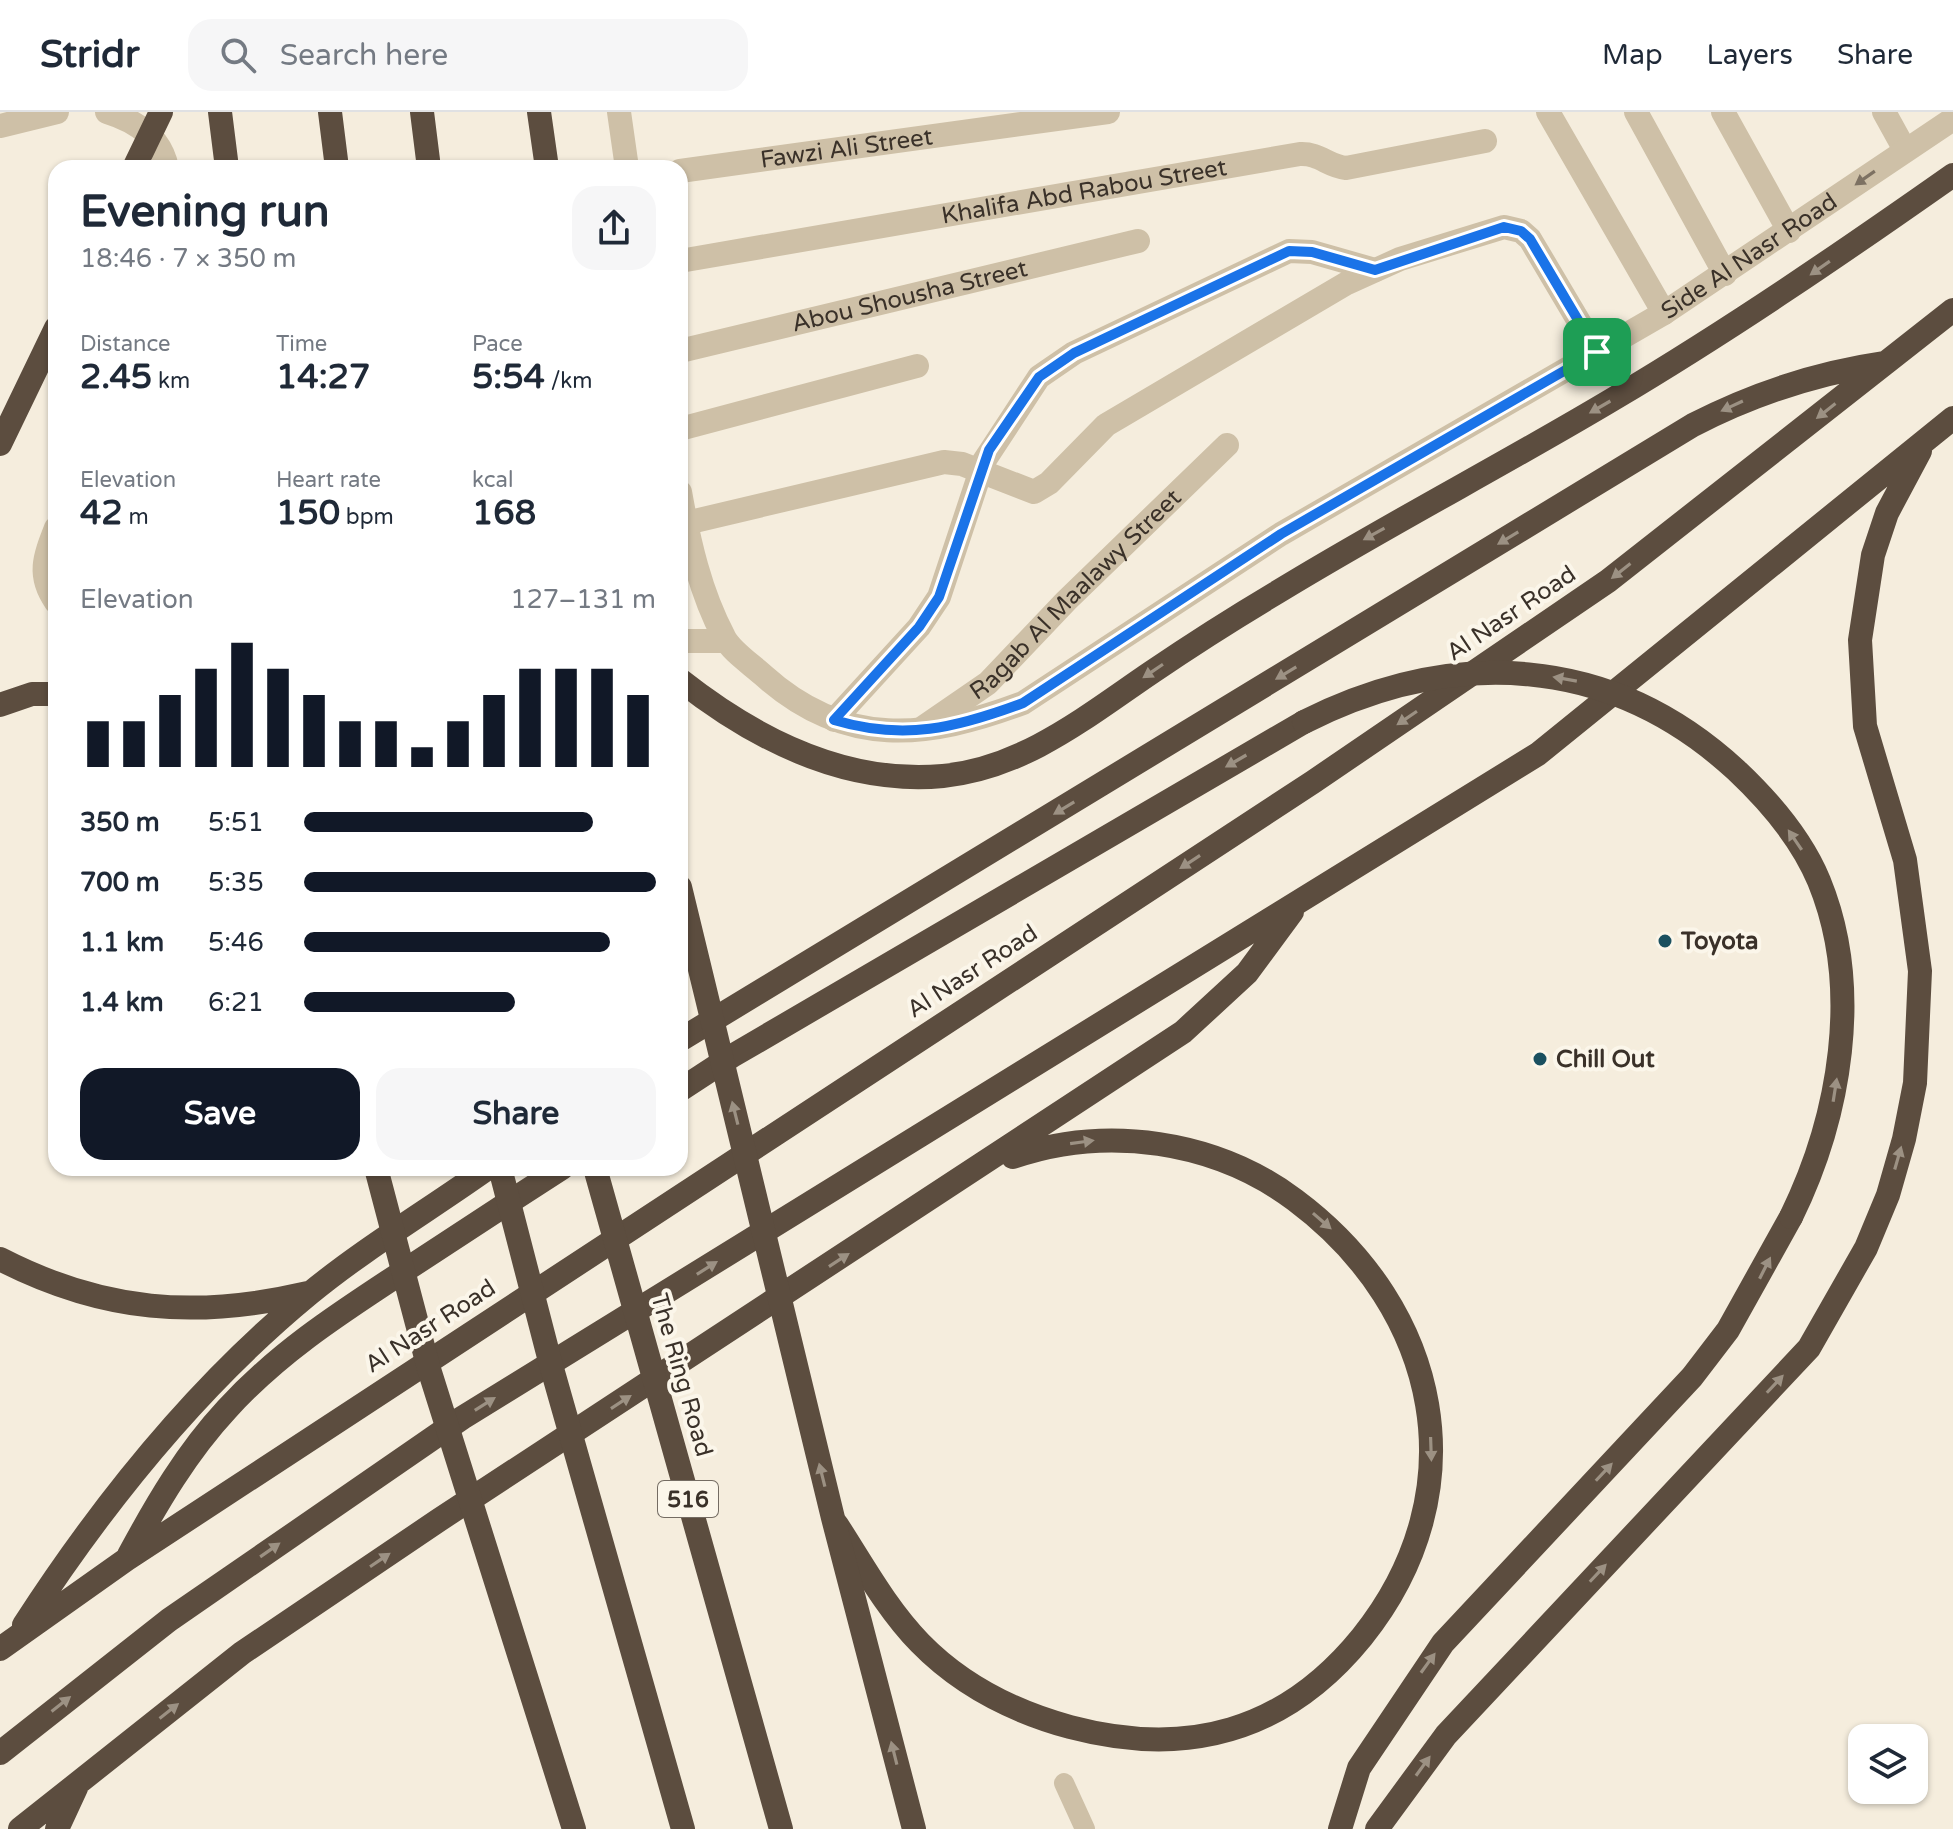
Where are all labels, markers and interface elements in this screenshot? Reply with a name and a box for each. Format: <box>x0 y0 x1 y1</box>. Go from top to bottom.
search box <box>188 19 748 91</box>
text: Stridr <box>40 32 140 78</box>
icon: search <box>216 33 260 77</box>
text: Search here <box>280 37 448 74</box>
text: Map <box>1602 38 1663 72</box>
text: Layers <box>1707 38 1793 72</box>
text: Share <box>1837 38 1913 72</box>
street label: Fawzi Ali Street <box>758 122 935 175</box>
street label: Khalifa Abd Rabou Street <box>939 153 1229 231</box>
one-way arrow <box>1854 170 1875 185</box>
text: Evening run <box>80 186 329 239</box>
button: share <box>572 186 656 270</box>
street label: Side Al Nasr Road <box>1656 187 1843 326</box>
text: 18:46 · 7 × 350 m <box>80 243 296 274</box>
street label: Abou Shousha Street <box>789 254 1030 339</box>
one-way arrow <box>1810 260 1831 275</box>
pin <box>1563 318 1631 386</box>
icon: arrive <box>1575 330 1619 374</box>
text: Distance <box>80 331 171 357</box>
text: Time <box>276 331 327 357</box>
text: Pace <box>472 331 523 357</box>
text: 2.45 <box>80 357 152 398</box>
text: 14:27 <box>276 357 370 398</box>
text: 5:54 <box>472 357 545 398</box>
text: km <box>152 368 190 394</box>
text: /km <box>545 368 593 394</box>
one-way arrow <box>1589 399 1611 413</box>
one-way arrow <box>1720 399 1744 413</box>
one-way arrow <box>1816 402 1836 418</box>
text: Elevation <box>80 467 176 493</box>
text: Heart rate <box>276 467 381 493</box>
text: kcal <box>472 467 513 493</box>
street label: Ragab Al Maalawy Street <box>964 483 1187 706</box>
text: 42 <box>80 493 123 534</box>
text: 150 <box>276 493 340 534</box>
text: 168 <box>472 493 536 534</box>
text: m <box>123 504 149 530</box>
text: bpm <box>340 504 394 530</box>
one-way arrow <box>1362 527 1385 540</box>
one-way arrow <box>1497 531 1519 545</box>
street label: Al Nasr Road <box>1441 559 1582 667</box>
one-way arrow <box>1611 562 1631 578</box>
text: Elevation <box>80 584 194 615</box>
text: 127–131 m <box>510 584 656 615</box>
one-way arrow <box>1143 663 1164 678</box>
one-way arrow <box>1275 666 1297 680</box>
one-way arrow <box>1552 672 1577 684</box>
one-way arrow <box>1396 710 1417 725</box>
one-way arrow <box>1225 754 1248 768</box>
one-way arrow <box>1053 801 1075 815</box>
text: 350 m <box>80 807 160 838</box>
text: 5:51 <box>208 807 264 838</box>
one-way arrow <box>1788 829 1803 850</box>
one-way arrow <box>1180 854 1201 869</box>
text: 700 m <box>80 867 160 898</box>
text: 5:35 <box>208 867 264 898</box>
street label: Al Nasr Road <box>901 918 1043 1024</box>
text: 1.1 km <box>80 927 164 958</box>
text: 5:46 <box>208 927 264 958</box>
place label: Toyota <box>1680 927 1758 956</box>
marker: Toyota <box>1656 932 1674 950</box>
text: 1.4 km <box>80 987 164 1018</box>
text: 6:21 <box>208 987 264 1018</box>
place label: Chill Out <box>1556 1045 1655 1074</box>
marker: Chill Out <box>1531 1050 1549 1068</box>
button: Save <box>80 1068 360 1160</box>
button: Share <box>376 1068 656 1160</box>
one-way arrow <box>1829 1078 1841 1103</box>
one-way arrow <box>728 1100 740 1125</box>
one-way arrow <box>1070 1135 1095 1148</box>
one-way arrow <box>1892 1146 1905 1170</box>
one-way arrow <box>1311 1212 1331 1229</box>
one-way arrow <box>828 1252 849 1267</box>
one-way arrow <box>1758 1257 1771 1280</box>
one-way arrow <box>696 1261 718 1275</box>
street label: Al Nasr Road <box>359 1273 501 1379</box>
street label: The Ring Road <box>644 1290 719 1460</box>
one-way arrow <box>1766 1374 1784 1393</box>
one-way arrow <box>610 1395 632 1409</box>
one-way arrow <box>474 1397 496 1411</box>
one-way arrow <box>1425 1436 1438 1462</box>
one-way arrow <box>815 1462 828 1487</box>
one-way arrow <box>1595 1463 1613 1482</box>
road number: 516 <box>658 1481 718 1517</box>
one-way arrow <box>260 1543 281 1558</box>
one-way arrow <box>370 1553 391 1568</box>
one-way arrow <box>1588 1564 1606 1583</box>
one-way arrow <box>1420 1652 1436 1674</box>
one-way arrow <box>51 1697 71 1713</box>
one-way arrow <box>159 1704 179 1720</box>
map controls <box>1848 1724 1928 1804</box>
button: layers <box>1848 1724 1928 1804</box>
one-way arrow <box>888 1741 900 1766</box>
one-way arrow <box>1415 1756 1431 1776</box>

